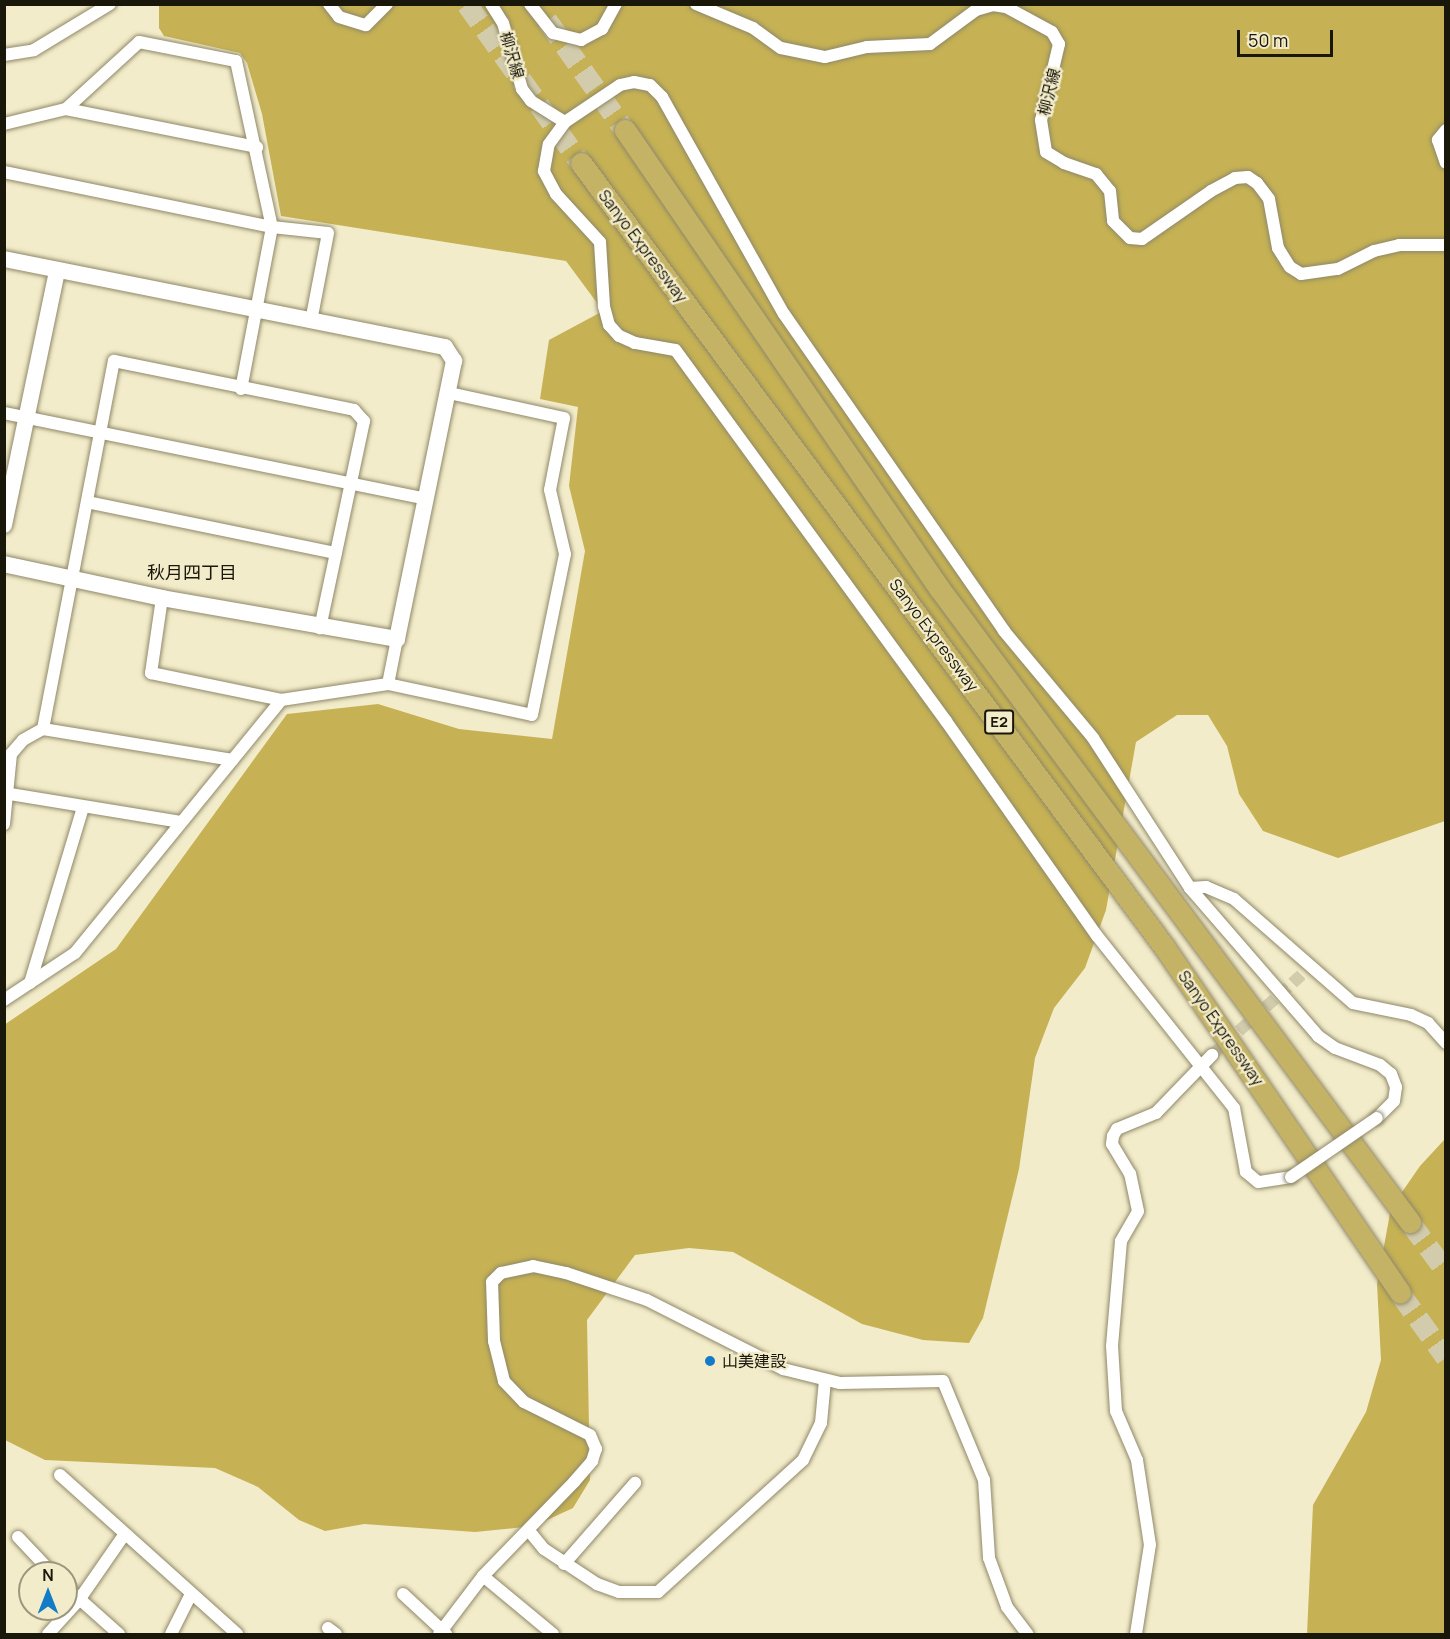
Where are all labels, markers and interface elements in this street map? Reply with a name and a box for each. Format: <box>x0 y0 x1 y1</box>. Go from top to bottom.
scale bar <box>1240 18 1336 56</box>
text: 50 m <box>1248 28 1288 52</box>
street label: 柳沢線 <box>496 29 528 81</box>
street label: 柳沢線 <box>1034 66 1064 118</box>
street label: Sanyo Expressway <box>594 186 692 306</box>
district label: 秋月四丁目 <box>147 561 237 583</box>
street label: Sanyo Expressway <box>885 575 983 695</box>
road number: E2 <box>984 710 1014 734</box>
street label: Sanyo Expressway <box>1174 967 1268 1089</box>
place label: 山美建設 <box>722 1351 786 1371</box>
marker: 山美建設 <box>703 1354 717 1368</box>
north arrow <box>18 1561 78 1621</box>
text: N <box>42 1564 54 1586</box>

